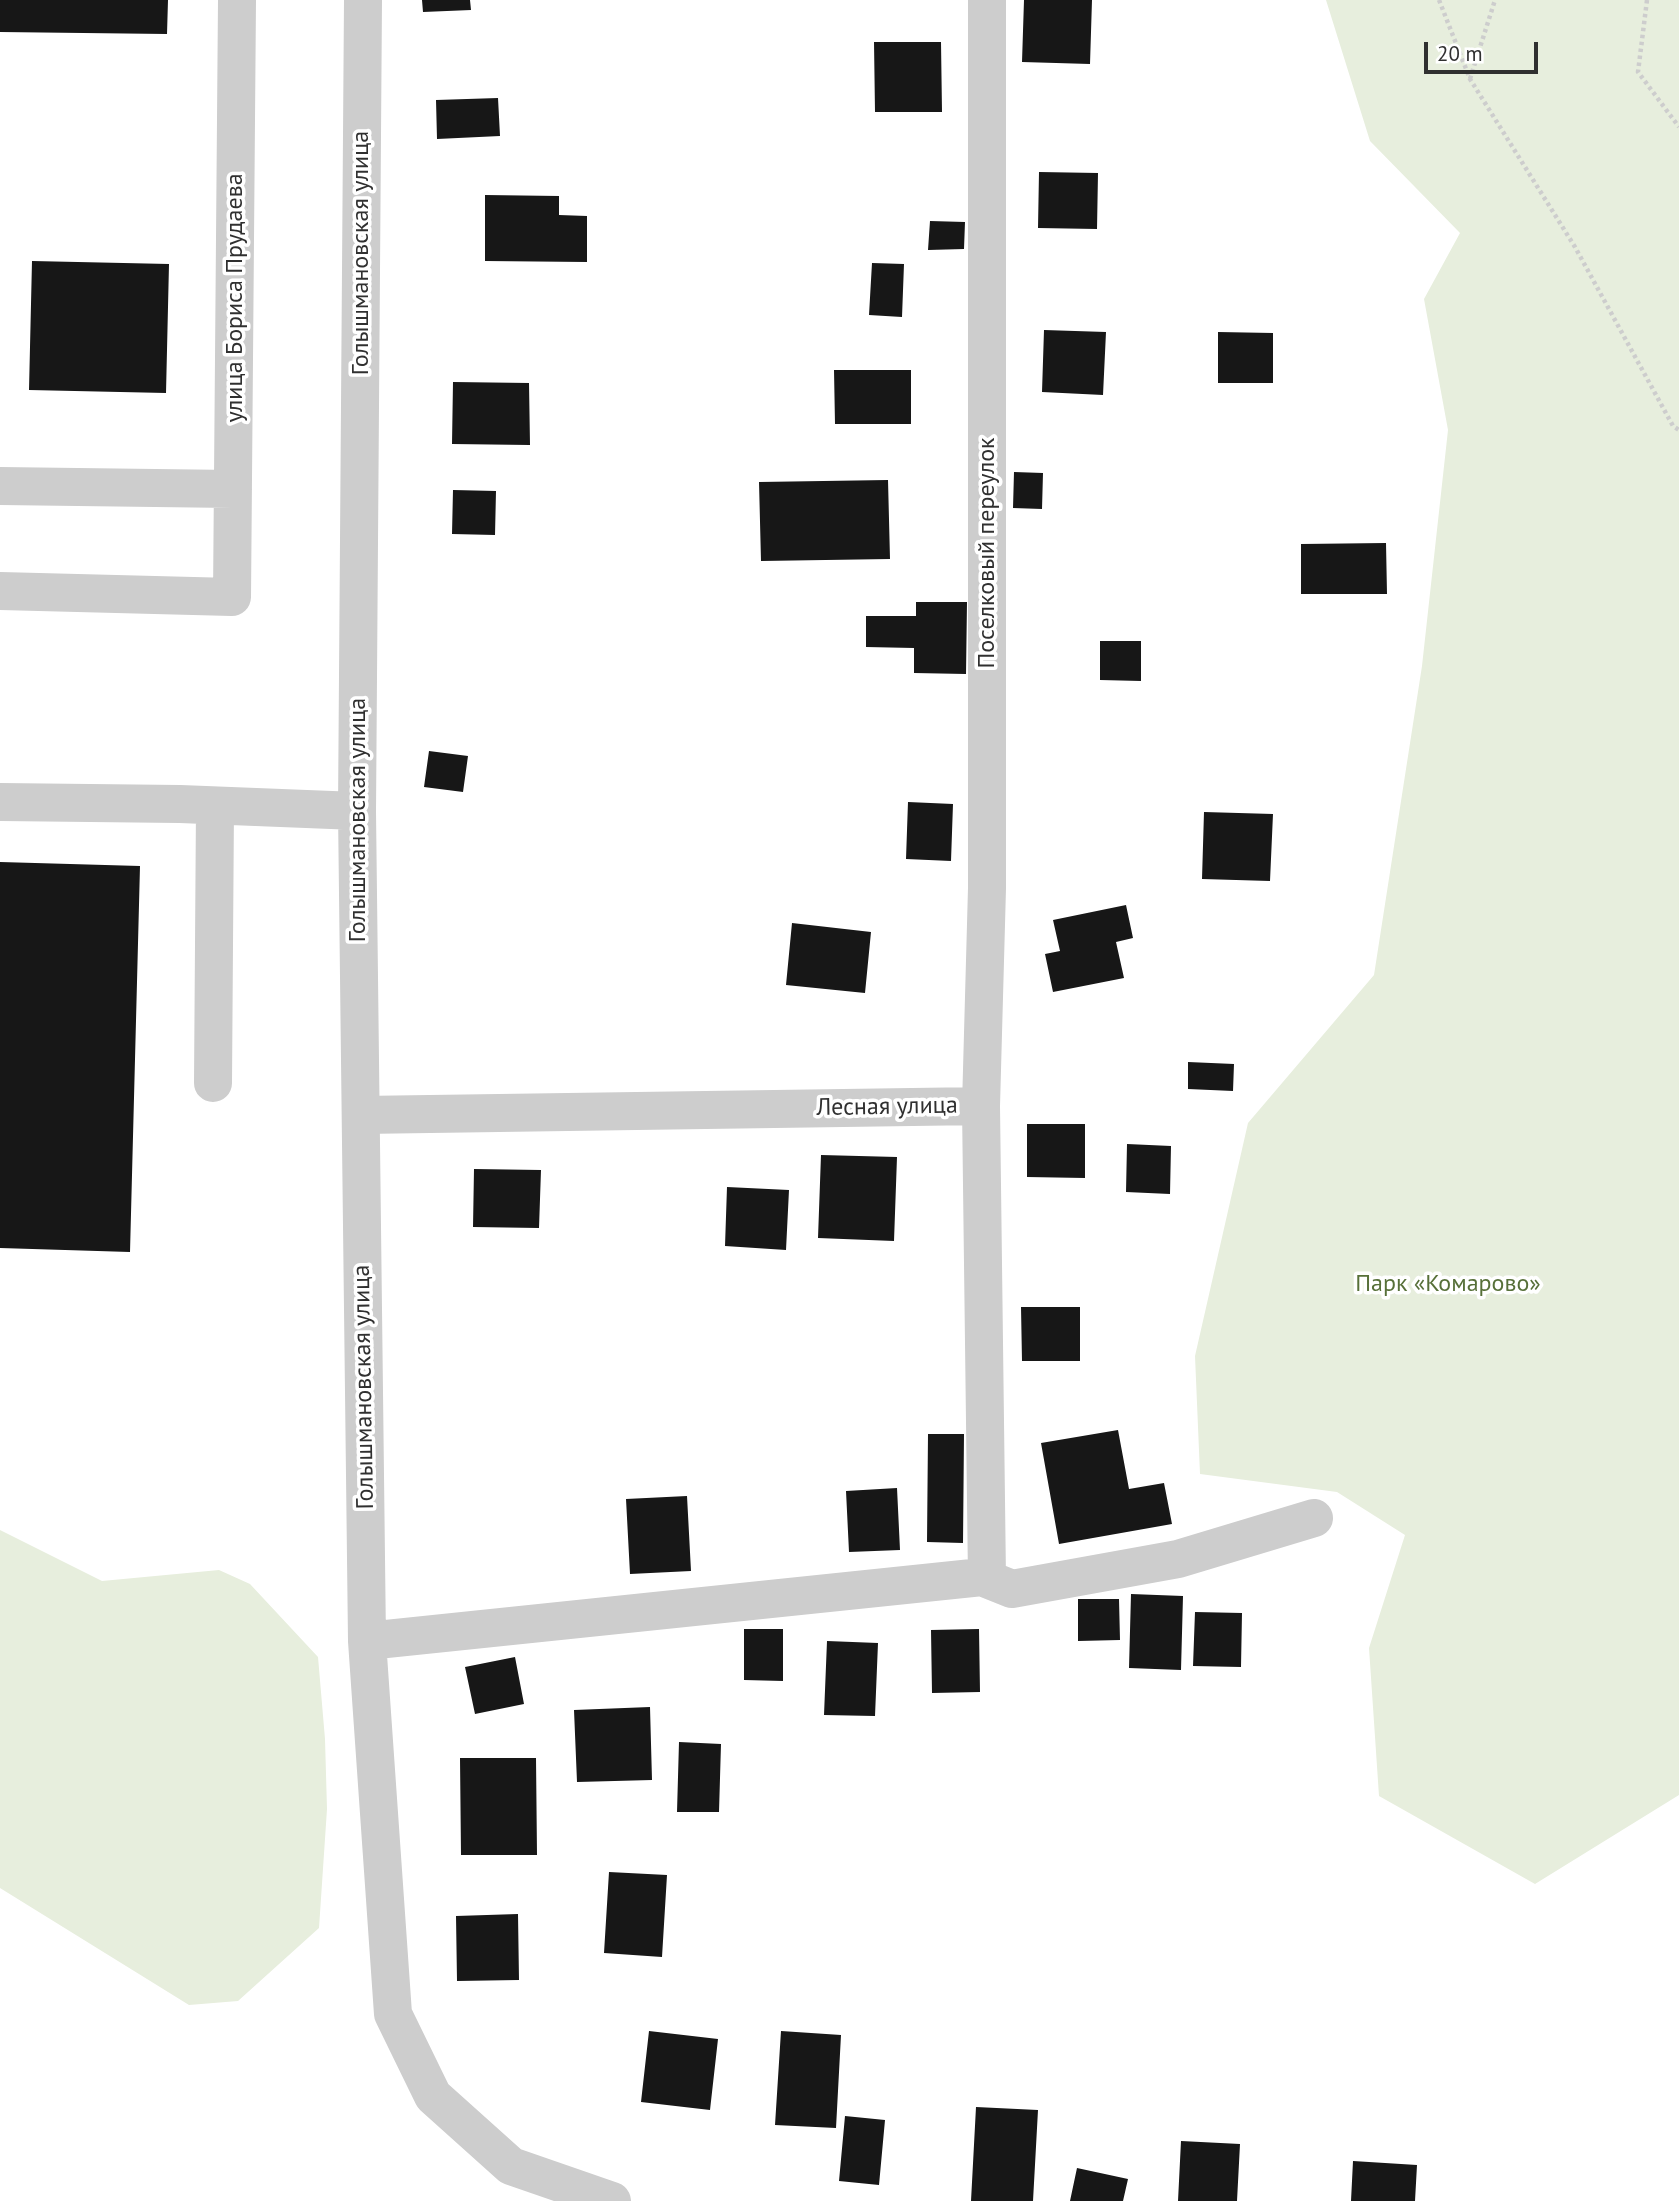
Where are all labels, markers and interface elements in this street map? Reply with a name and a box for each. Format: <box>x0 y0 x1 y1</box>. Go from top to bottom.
scale bar <box>1427 28 1541 72</box>
text: 20 m <box>1437 40 1483 67</box>
street label: Голышмановская улица <box>347 131 375 375</box>
street label: улица Бориса Прудаева <box>221 173 249 423</box>
street label: Поселковый переулок <box>973 437 1001 669</box>
street label: Голышмановская улица <box>344 698 372 942</box>
street label: Лесная улица <box>816 1091 958 1123</box>
street label: Голышмановская улица <box>347 1264 381 1510</box>
park label: Парк «Комарово» <box>1355 1270 1541 1298</box>

